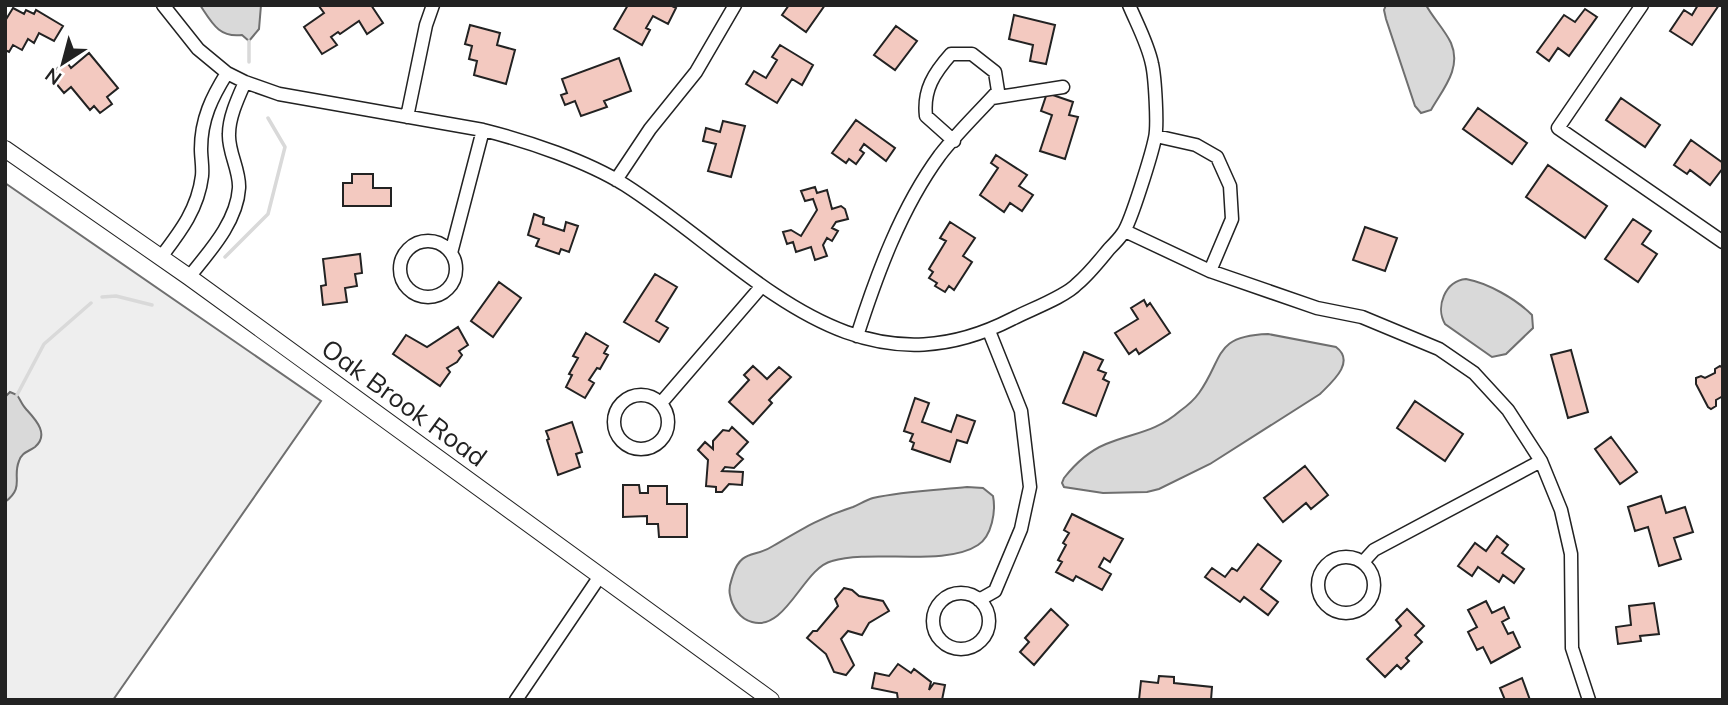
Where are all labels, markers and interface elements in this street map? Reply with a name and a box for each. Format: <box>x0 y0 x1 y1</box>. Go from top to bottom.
north arrow <box>28 28 98 98</box>
text: N <box>40 63 66 91</box>
street label: Oak Brook Road <box>315 332 493 474</box>

